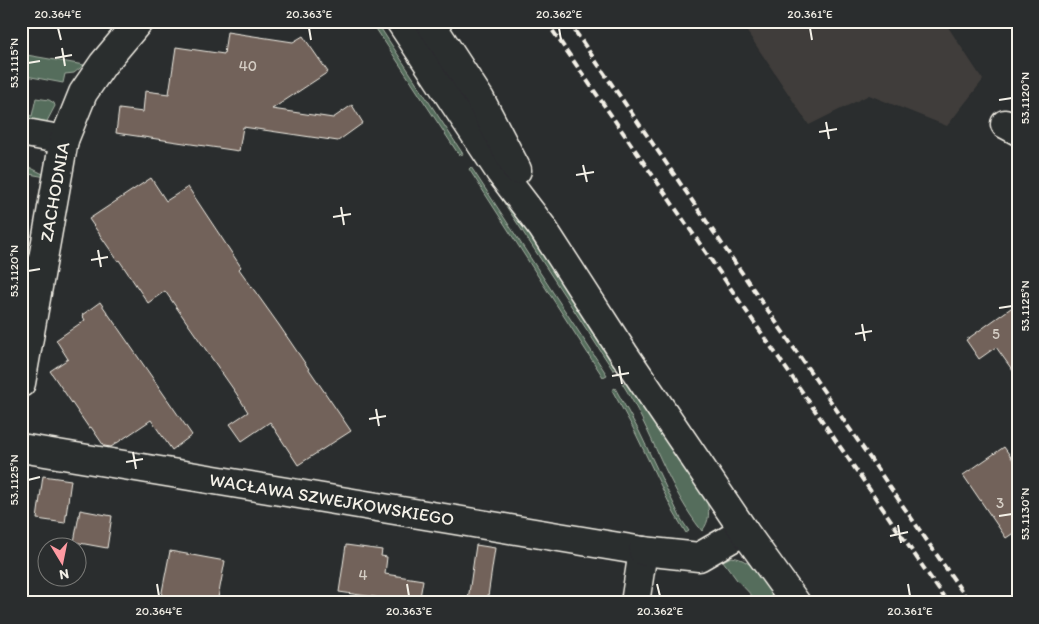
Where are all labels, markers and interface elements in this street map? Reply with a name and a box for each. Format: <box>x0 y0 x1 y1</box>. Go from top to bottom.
text: 20.364°E <box>35 7 82 21</box>
text: 20.363°E <box>286 7 332 21</box>
text: 20.362°E <box>536 7 582 21</box>
text: 20.361°E <box>787 7 833 21</box>
text: 53.1115°N <box>7 38 21 88</box>
house number: 40 <box>239 57 257 75</box>
text: 53.1120°N <box>1018 72 1032 124</box>
street label: ZACHODNIA <box>35 140 75 244</box>
text: 53.1120°N <box>7 245 21 297</box>
text: 53.1125°N <box>1018 280 1032 332</box>
house number: 5 <box>992 325 1000 343</box>
text: 53.1125°N <box>7 454 21 506</box>
street label: WACŁAWA SZWEJKOWSKIEGO <box>208 468 456 531</box>
text: 53.1130°N <box>1018 488 1032 540</box>
house number: 3 <box>996 494 1004 512</box>
north arrow <box>38 536 88 586</box>
text: N <box>58 565 70 584</box>
house number: 4 <box>358 566 368 584</box>
text: 20.364°E <box>136 604 183 618</box>
text: 20.363°E <box>386 604 432 618</box>
text: 20.362°E <box>637 604 683 618</box>
text: 20.361°E <box>887 604 933 618</box>

